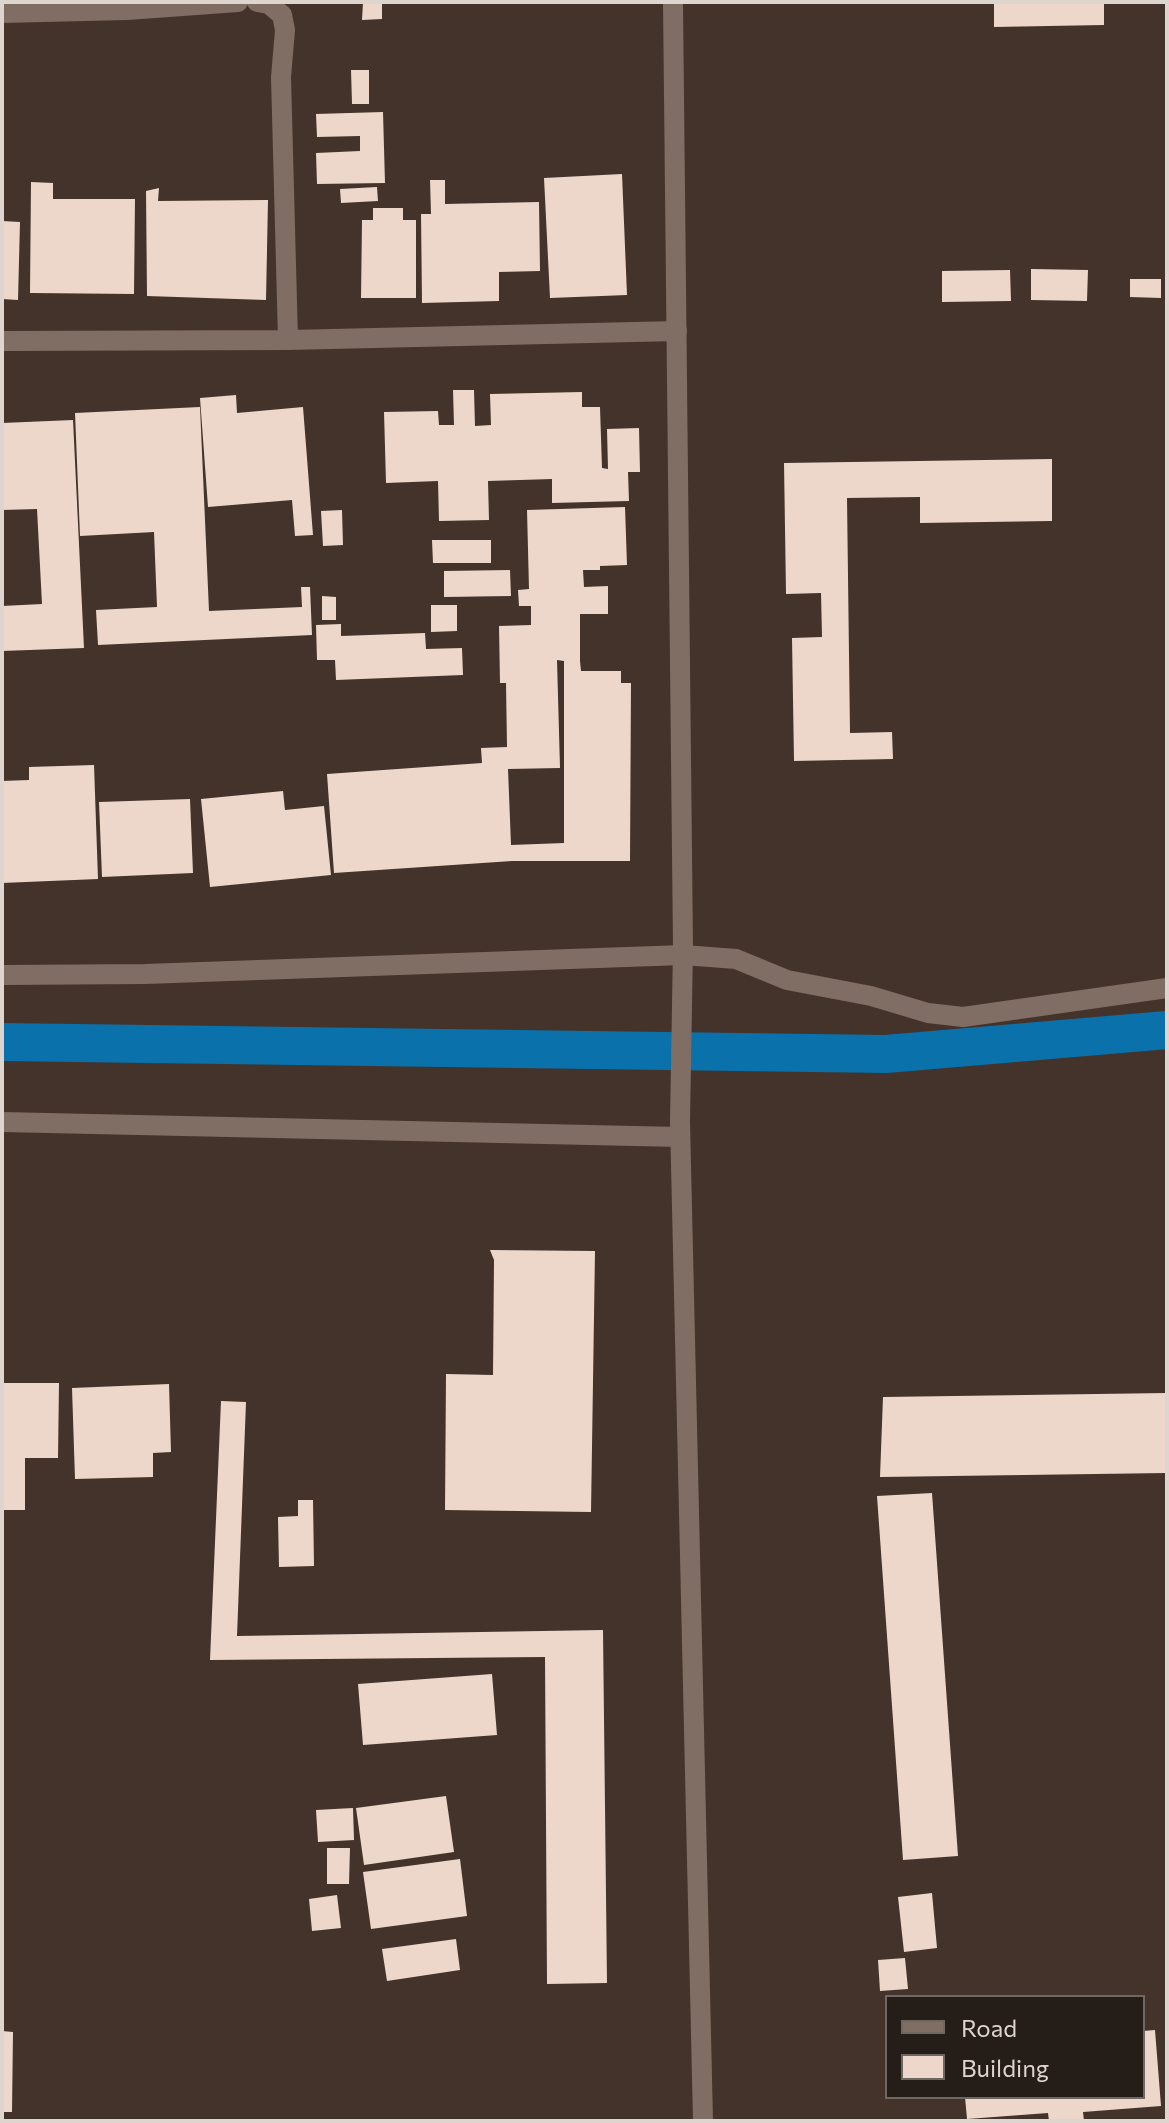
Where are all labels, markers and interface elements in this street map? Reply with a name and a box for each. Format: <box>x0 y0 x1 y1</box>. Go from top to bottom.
legend <box>885 1995 1145 2099</box>
text: Road <box>961 2013 1017 2042</box>
text: Building <box>961 2053 1049 2082</box>

